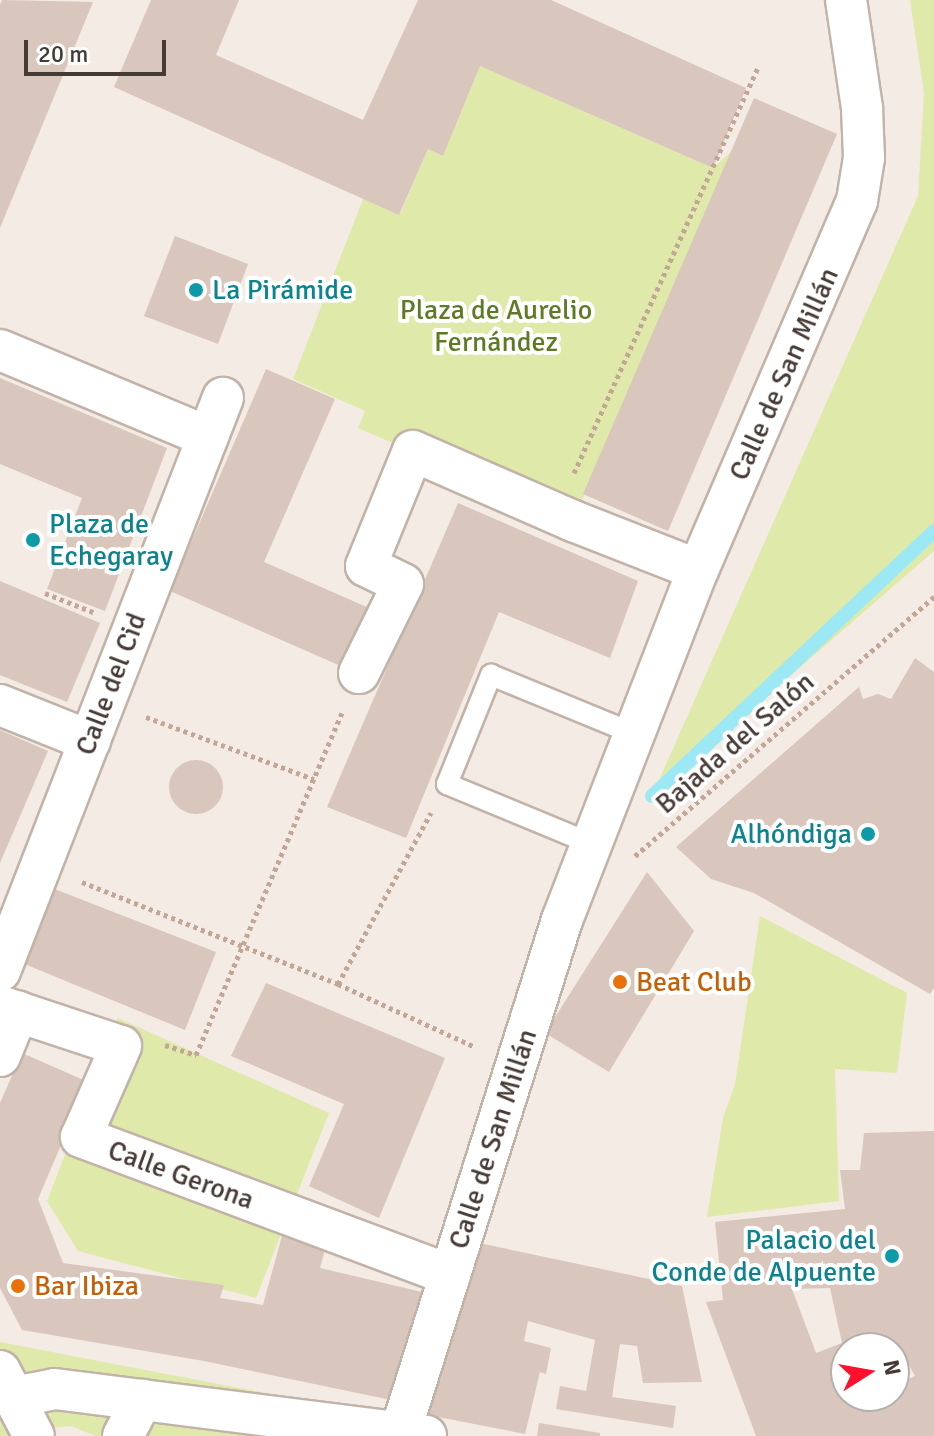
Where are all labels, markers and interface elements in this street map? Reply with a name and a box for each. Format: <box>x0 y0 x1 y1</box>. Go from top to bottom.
scale bar <box>28 24 170 74</box>
text: 20 m <box>38 39 88 69</box>
street label: Calle de San Millán <box>722 263 846 485</box>
place label: La Pirámide <box>212 273 353 307</box>
marker: La Pirámide <box>187 281 205 299</box>
park label: Plaza de Aurelio Fernández <box>400 293 592 359</box>
place label: Plaza de Echegaray <box>49 507 173 573</box>
marker: Plaza de Echegaray <box>24 531 42 549</box>
street label: Calle del Cid <box>69 608 153 760</box>
street label: Bajada del Salón <box>649 665 821 821</box>
place label: Alhóndiga <box>731 817 852 851</box>
marker: Alhóndiga <box>859 825 877 843</box>
place label: Beat Club <box>636 965 752 999</box>
marker: Beat Club <box>611 973 629 991</box>
street label: Calle de San Millán <box>442 1025 544 1253</box>
street label: Calle Gerona <box>103 1133 259 1217</box>
place label: Palacio del Conde de Alpuente <box>651 1223 876 1289</box>
marker: Palacio del Conde de Alpuente <box>883 1247 901 1265</box>
place label: Bar Ibiza <box>34 1269 139 1303</box>
marker: Bar Ibiza <box>9 1277 27 1295</box>
north arrow <box>830 1332 910 1412</box>
text: N <box>877 1358 907 1378</box>

